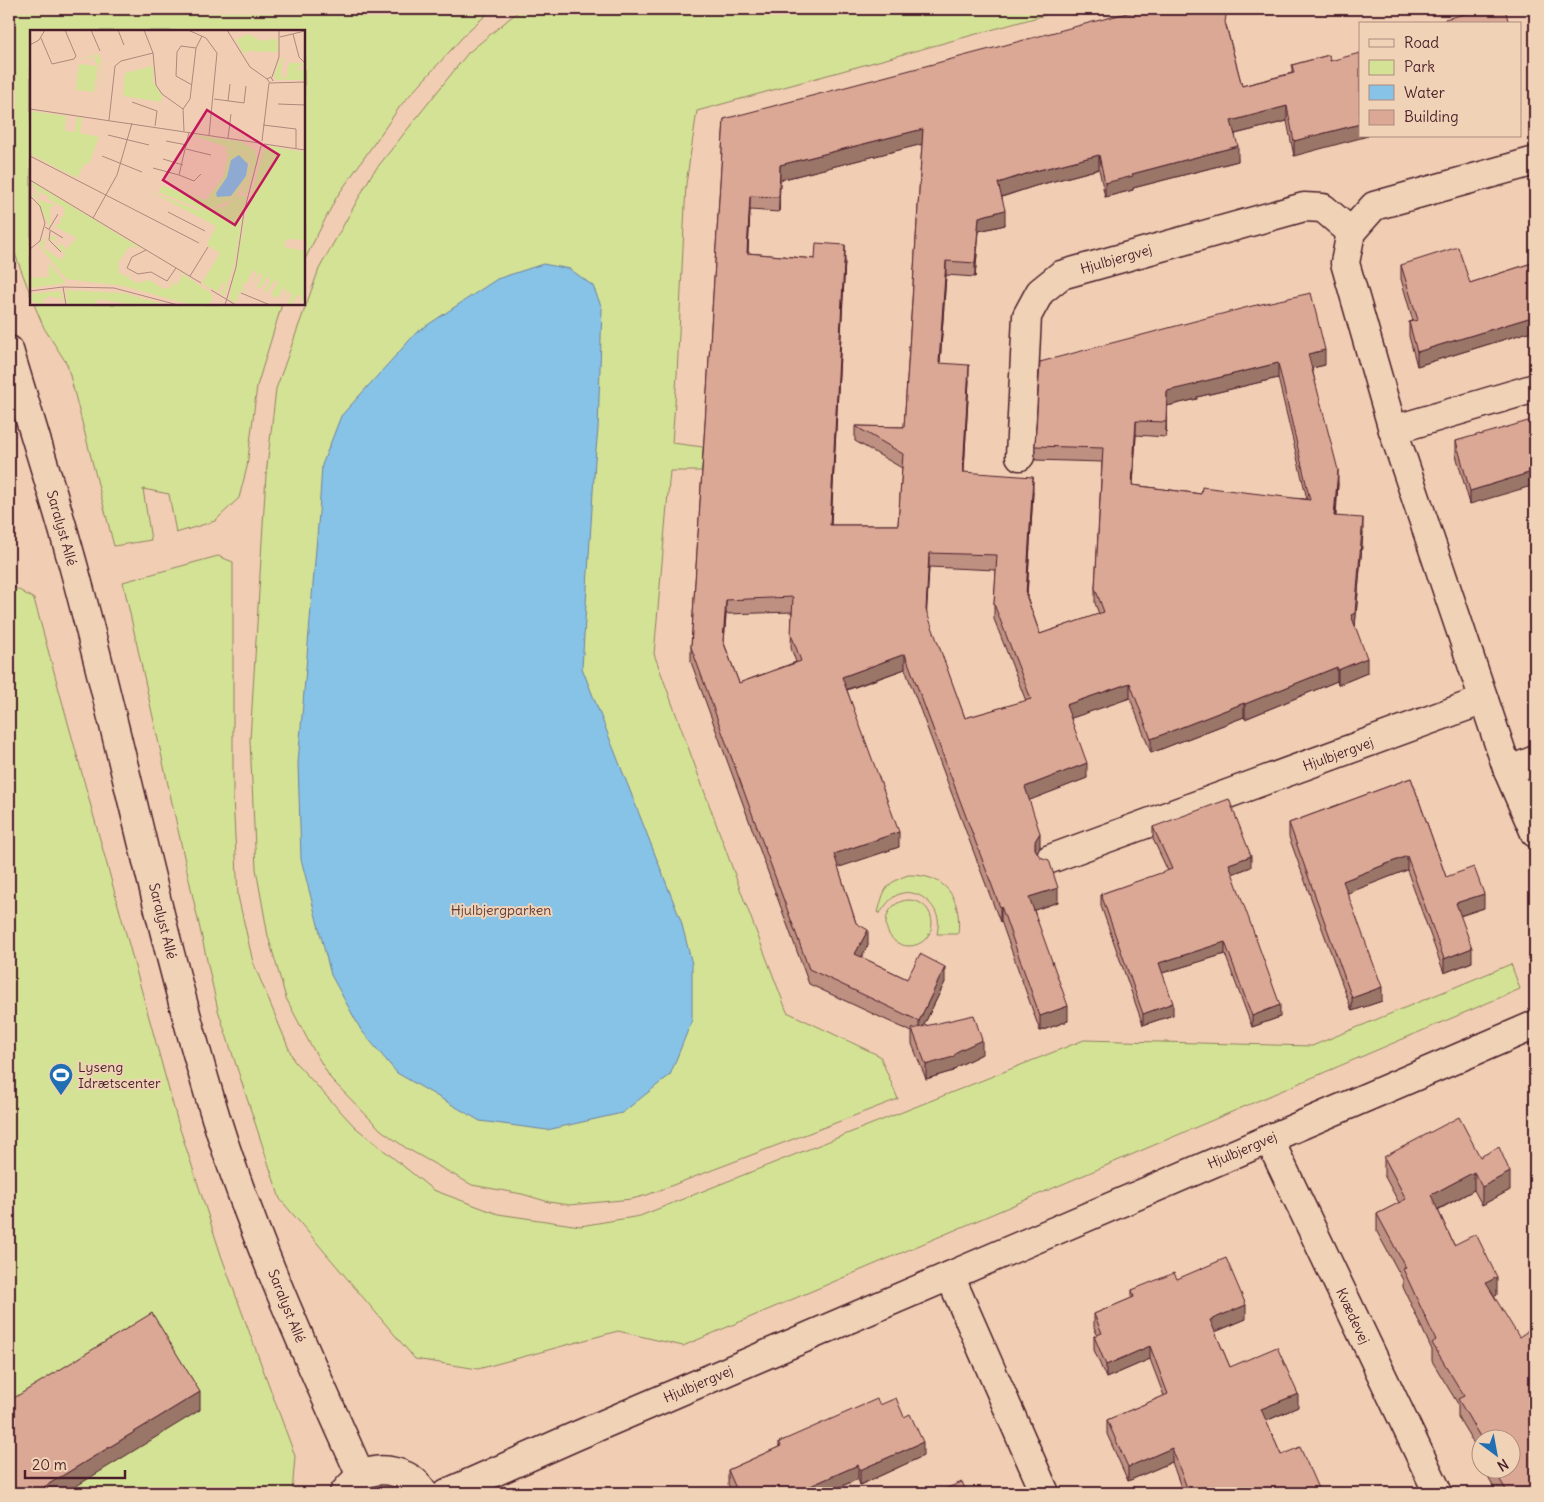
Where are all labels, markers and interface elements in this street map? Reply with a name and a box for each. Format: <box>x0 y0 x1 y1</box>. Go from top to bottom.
legend <box>1359 22 1522 138</box>
inset map <box>30 30 305 305</box>
text: Road <box>1404 33 1439 52</box>
text: Park <box>1404 57 1435 76</box>
text: Water <box>1404 83 1445 102</box>
text: Building <box>1404 107 1459 126</box>
street label: Hjulbjergvej <box>1078 240 1154 278</box>
street label: Saralyst Allé <box>43 488 81 568</box>
street label: Hjulbjergvej <box>1300 733 1376 775</box>
street label: Saralyst Allé <box>145 881 181 961</box>
park label: Hjulbjergparken <box>451 901 551 919</box>
place label: Lyseng Idrætscenter <box>78 1058 161 1092</box>
sports icon: Lyseng Idrætscenter <box>48 1062 74 1096</box>
street label: Hjulbjergvej <box>1205 1127 1279 1173</box>
street label: Saralyst Allé <box>264 1267 310 1345</box>
street label: Kvædevej <box>1332 1285 1374 1347</box>
street label: Hjulbjergvej <box>661 1361 735 1407</box>
north arrow <box>1472 1430 1522 1480</box>
scale bar <box>25 1447 125 1479</box>
text: 20 m <box>32 1455 67 1474</box>
text: N <box>1494 1455 1512 1475</box>

